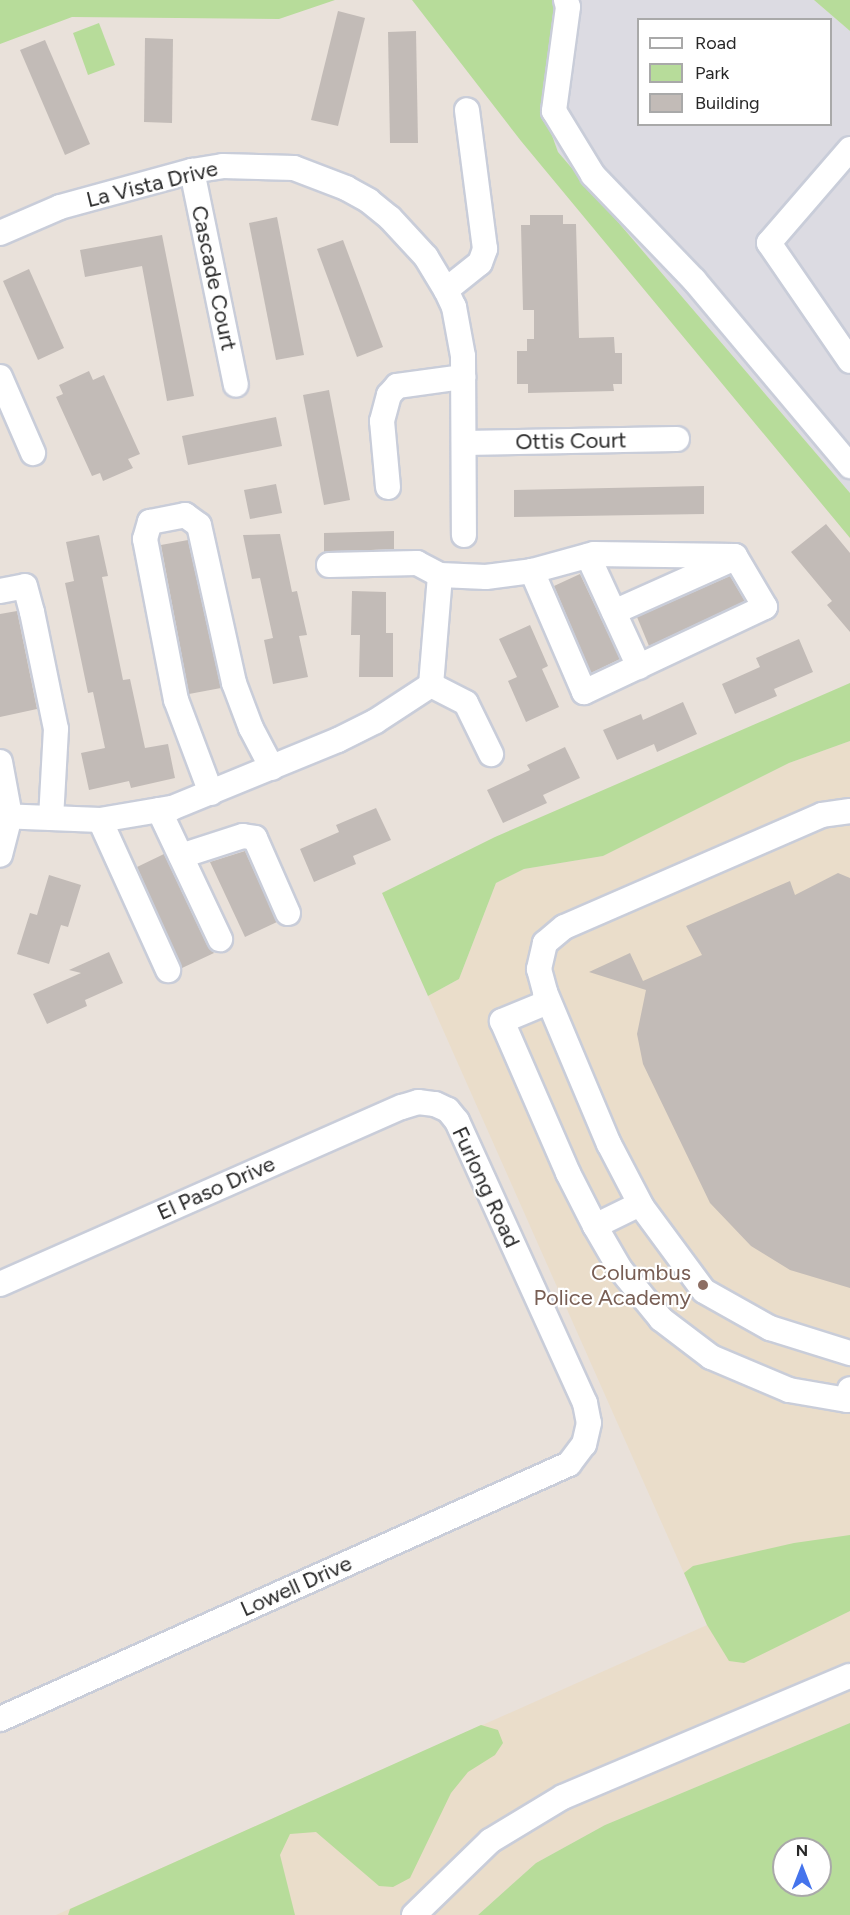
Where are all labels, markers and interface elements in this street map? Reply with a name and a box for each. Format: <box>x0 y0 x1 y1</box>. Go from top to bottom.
legend <box>637 18 832 126</box>
text: Road <box>695 32 736 54</box>
text: Park <box>695 62 729 84</box>
text: Building <box>695 92 760 114</box>
street label: La Vista Drive <box>84 155 220 213</box>
street label: Cascade Court <box>186 203 242 353</box>
street label: Ottis Court <box>515 427 627 455</box>
street label: Furlong Road <box>447 1122 525 1252</box>
street label: El Paso Drive <box>153 1150 279 1226</box>
place label: Columbus Police Academy <box>534 1259 691 1310</box>
marker: Columbus Police Academy <box>696 1278 710 1292</box>
street label: Lowell Drive <box>236 1550 356 1622</box>
north arrow <box>772 1837 832 1897</box>
text: N <box>796 1841 808 1860</box>

